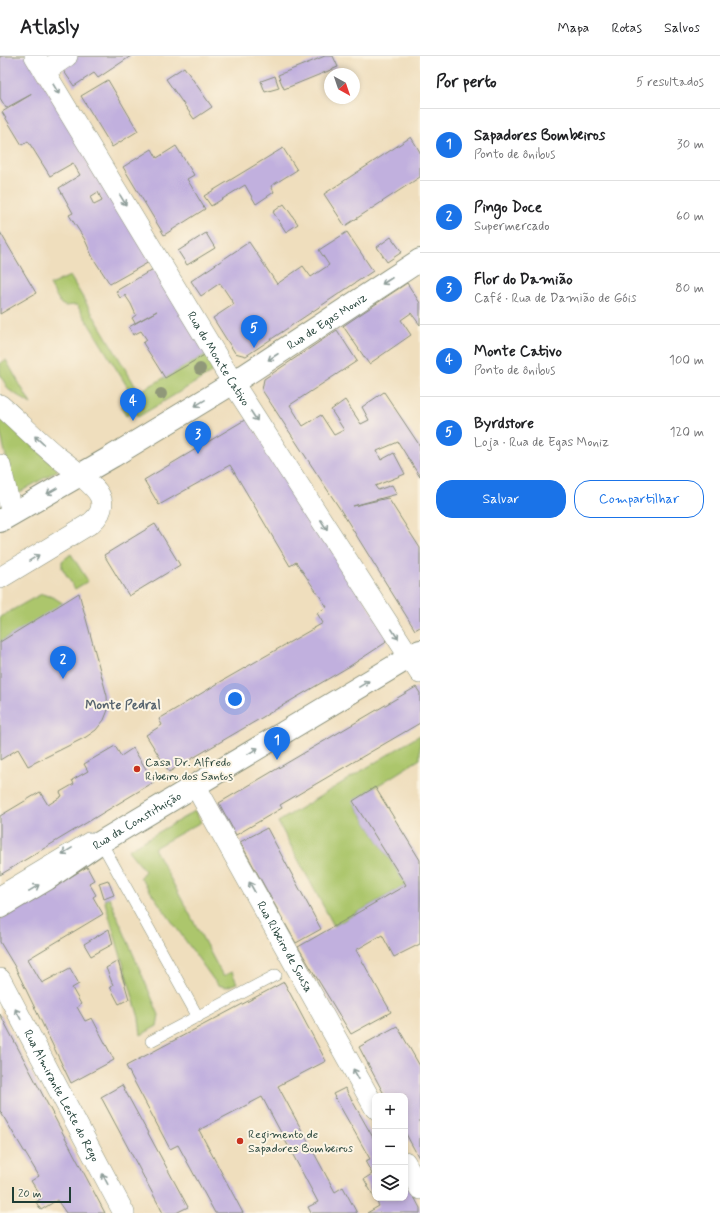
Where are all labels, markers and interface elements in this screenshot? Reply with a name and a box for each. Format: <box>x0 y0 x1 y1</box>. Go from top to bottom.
text: Atlasly <box>20 15 79 40</box>
text: Mapa <box>558 19 589 37</box>
text: Rotas <box>611 19 642 37</box>
text: Salvos <box>664 19 700 37</box>
north arrow <box>324 68 360 104</box>
text: Por perto <box>436 71 497 93</box>
text: 5 resultados <box>636 74 704 91</box>
one-way arrow <box>52 83 60 94</box>
text: Sapadores Bombeiros <box>474 126 605 146</box>
text: 1 <box>446 136 452 153</box>
text: 30 m <box>677 136 704 153</box>
text: Ponto de ônibus <box>474 146 555 163</box>
one-way arrow <box>119 194 127 205</box>
text: Pingo Doce <box>474 198 542 218</box>
text: 2 <box>446 208 452 225</box>
text: 60 m <box>676 208 704 225</box>
text: Supermercado <box>474 218 550 235</box>
text: Flor do Damião <box>474 270 573 290</box>
one-way arrow <box>382 277 393 286</box>
text: 3 <box>446 280 452 297</box>
text: 80 m <box>675 280 704 297</box>
street label: Rua de Egas Moniz <box>284 290 371 354</box>
text: Café · Rua de Damião de Góis <box>474 290 636 307</box>
street label: Rua do Monte Cativo <box>183 309 253 410</box>
pin: 5 <box>241 315 267 348</box>
text: Monte Cativo <box>474 342 562 362</box>
text: 4 <box>445 352 453 369</box>
text: 100 m <box>669 352 704 369</box>
one-way arrow <box>268 353 279 361</box>
text: Ponto de ônibus <box>474 362 555 379</box>
pin: 4 <box>120 388 146 421</box>
one-way arrow <box>195 399 206 407</box>
one-way arrow <box>250 410 258 421</box>
text: Byrdstore <box>474 414 534 434</box>
pin: 3 <box>185 421 211 454</box>
text: 5 <box>445 424 453 441</box>
text: 120 m <box>670 424 704 441</box>
text: Loja · Rua de Egas Moniz <box>474 434 609 451</box>
one-way arrow <box>34 436 44 445</box>
button: Salvar <box>436 480 566 518</box>
button: Compartilhar <box>574 480 704 518</box>
one-way arrow <box>46 487 58 495</box>
one-way arrow <box>321 519 329 531</box>
one-way arrow <box>27 553 39 561</box>
one-way arrow <box>391 629 399 640</box>
pin: 2 <box>50 646 76 679</box>
one-way arrow <box>358 680 369 688</box>
your location <box>225 689 245 709</box>
district label: Monte Pedral <box>85 697 161 714</box>
pin: 1 <box>264 727 290 760</box>
one-way arrow <box>247 746 259 754</box>
place label: Casa Dr. Alfredo Ribeiro dos Santos <box>145 755 233 785</box>
marker: Casa Dr. Alfredo Ribeiro dos Santos <box>132 764 142 774</box>
street label: Rua da Constituição <box>90 789 185 854</box>
one-way arrow <box>62 847 73 855</box>
one-way arrow <box>248 881 255 893</box>
one-way arrow <box>28 883 40 891</box>
street label: Rua Ribeiro de Sousa <box>252 899 316 995</box>
one-way arrow <box>14 1008 22 1020</box>
street label: Rua Almirante Leote do Rego <box>19 1027 103 1165</box>
one-way arrow <box>352 1068 359 1080</box>
map controls <box>372 1093 408 1201</box>
button: + <box>372 1093 408 1129</box>
place label: Regimento de Sapadores Bombeiros <box>248 1127 354 1157</box>
button: − <box>372 1129 408 1165</box>
marker: Regimento de Sapadores Bombeiros <box>235 1136 245 1146</box>
button: layers <box>372 1165 408 1201</box>
one-way arrow <box>101 1173 109 1185</box>
scale bar <box>12 1185 71 1204</box>
text: 20 m <box>18 1187 41 1201</box>

